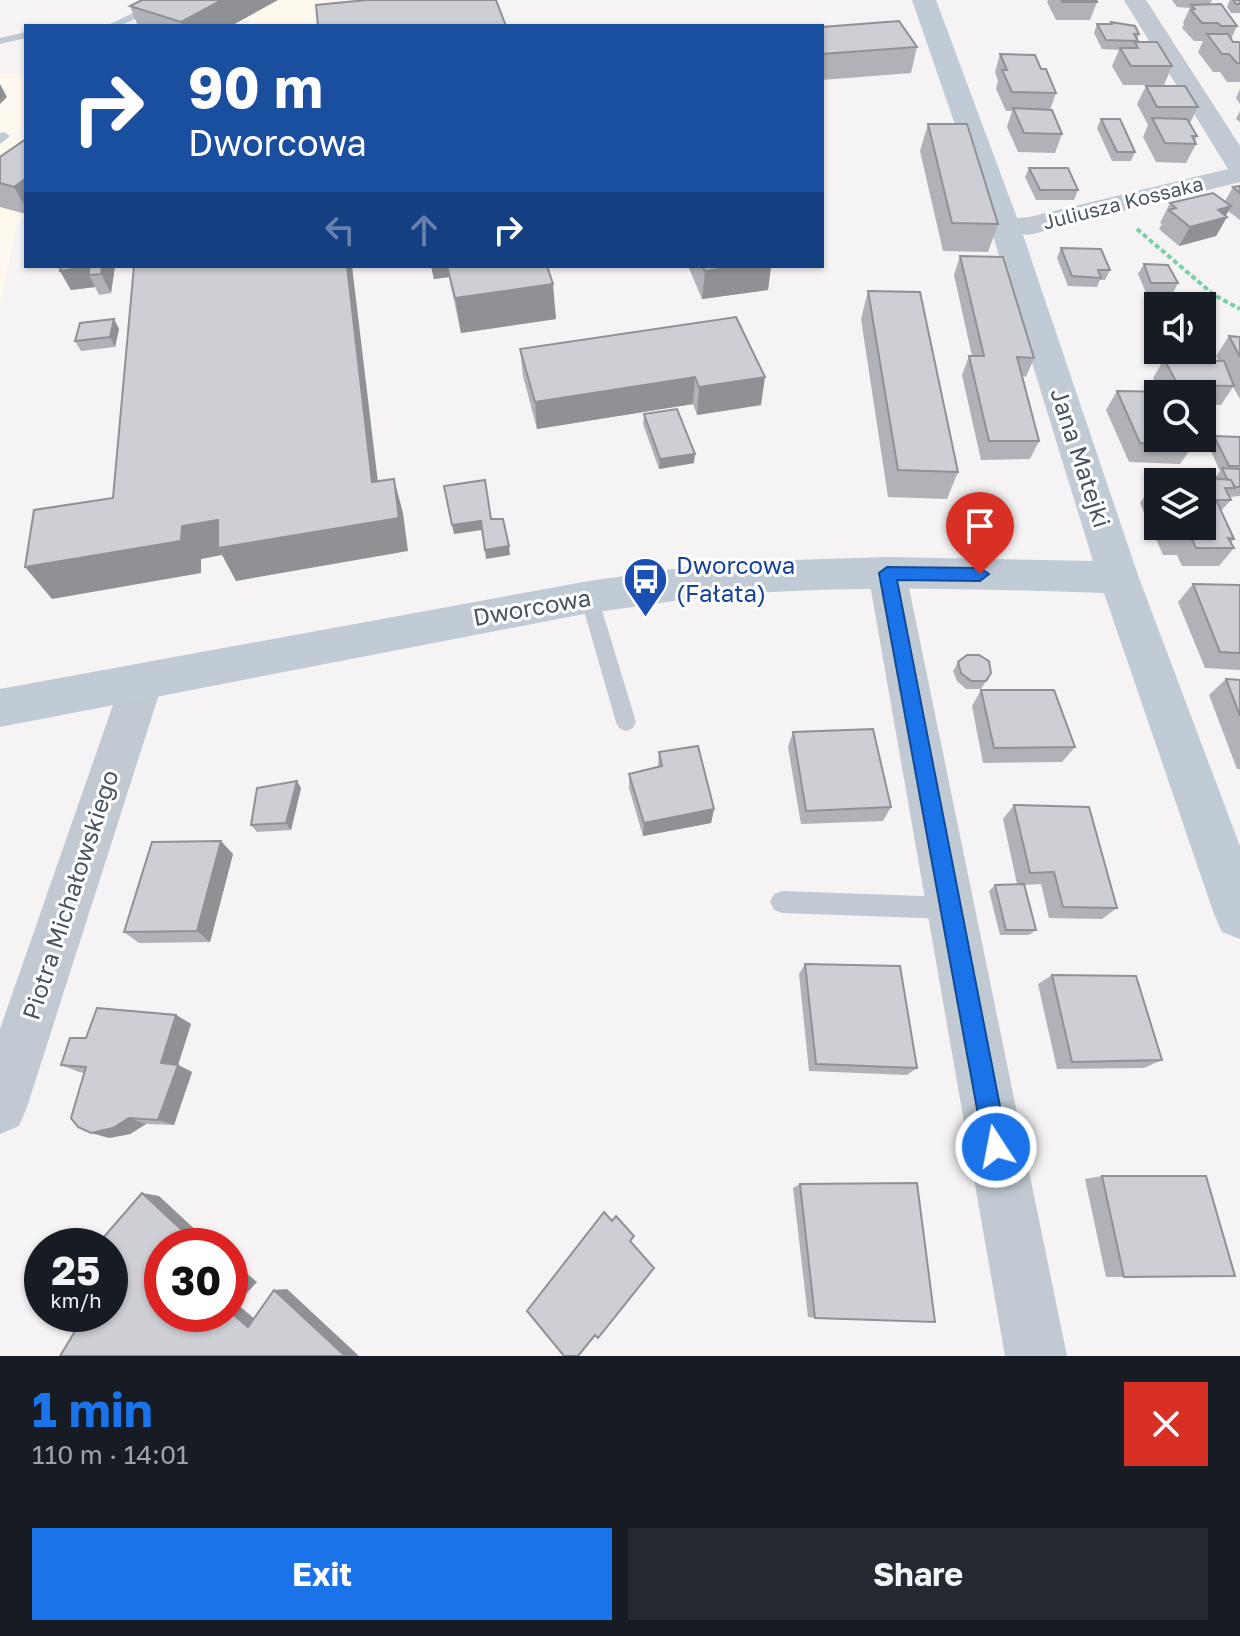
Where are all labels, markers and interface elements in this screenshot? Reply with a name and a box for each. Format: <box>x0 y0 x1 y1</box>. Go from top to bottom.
text: 90 m <box>188 53 323 120</box>
icon: right <box>56 56 160 160</box>
text: Dworcowa <box>188 121 367 164</box>
street label: Juliusza Kossaka <box>1040 170 1205 234</box>
icon: left <box>318 208 362 252</box>
icon: ahead <box>402 208 446 252</box>
icon: right <box>486 208 530 252</box>
map controls <box>1144 292 1216 540</box>
button: sound <box>1144 292 1216 364</box>
button: search <box>1144 380 1216 452</box>
street label: Jana Matejki <box>1045 384 1118 531</box>
button: layers <box>1144 468 1216 540</box>
pin <box>946 492 1014 574</box>
icon: arrive <box>958 504 1002 548</box>
place label: Dworcowa (Fałata) <box>676 550 795 607</box>
bus stop icon: Dworcowa (Fałata) <box>621 556 669 619</box>
street label: Dworcowa <box>470 582 593 631</box>
street label: Piotra Michałowskiego <box>16 766 124 1023</box>
position arrow <box>954 1105 1038 1189</box>
speed limit sign: 30 <box>144 1228 248 1332</box>
text: 25 <box>52 1246 100 1294</box>
text: km/h <box>51 1288 101 1312</box>
text: 1 min <box>32 1380 153 1438</box>
button: close <box>1124 1382 1208 1466</box>
text: 110 m · 14:01 <box>32 1439 189 1470</box>
button: Exit <box>32 1528 612 1620</box>
button: Share <box>628 1528 1208 1620</box>

